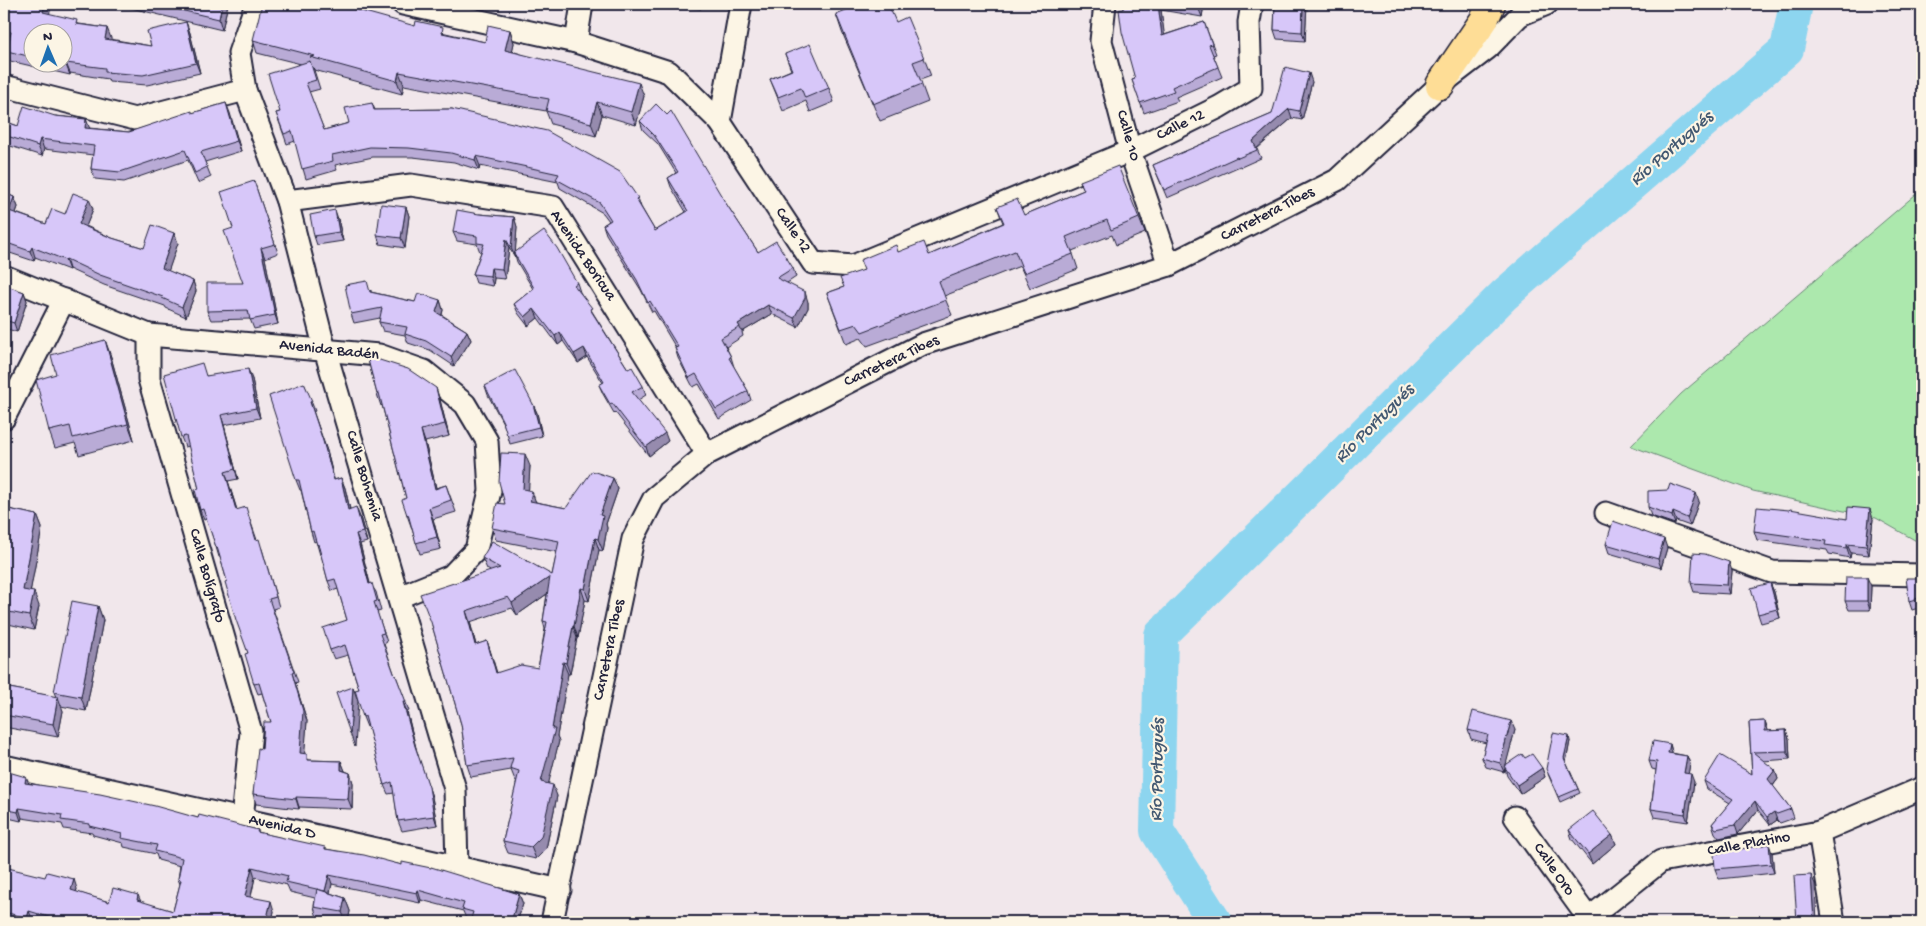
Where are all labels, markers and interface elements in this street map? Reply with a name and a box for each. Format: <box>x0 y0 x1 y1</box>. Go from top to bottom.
north arrow <box>22 22 72 72</box>
text: N <box>43 29 52 46</box>
street label: Calle 12 <box>1154 106 1208 146</box>
water label: Río Portugués <box>1626 106 1720 191</box>
street label: Calle 10 <box>1111 108 1143 164</box>
street label: Carretera Tibes <box>1218 183 1319 247</box>
street label: Calle 12 <box>770 205 814 258</box>
street label: Avenida Boricua <box>545 207 620 306</box>
street label: Carretera Tibes <box>842 331 943 392</box>
street label: Avenida Badén <box>278 336 380 366</box>
water label: Río Portugués <box>1331 378 1421 468</box>
street label: Calle Bohemia <box>340 428 386 525</box>
street label: Calle Bolígrafo <box>184 527 228 625</box>
street label: Carretera Tibes <box>590 597 630 702</box>
water label: Río Portugués <box>1147 716 1169 822</box>
street label: Avenida D <box>247 811 318 845</box>
street label: Calle Platino <box>1706 828 1792 862</box>
street label: Calle Oro <box>1528 840 1578 900</box>

